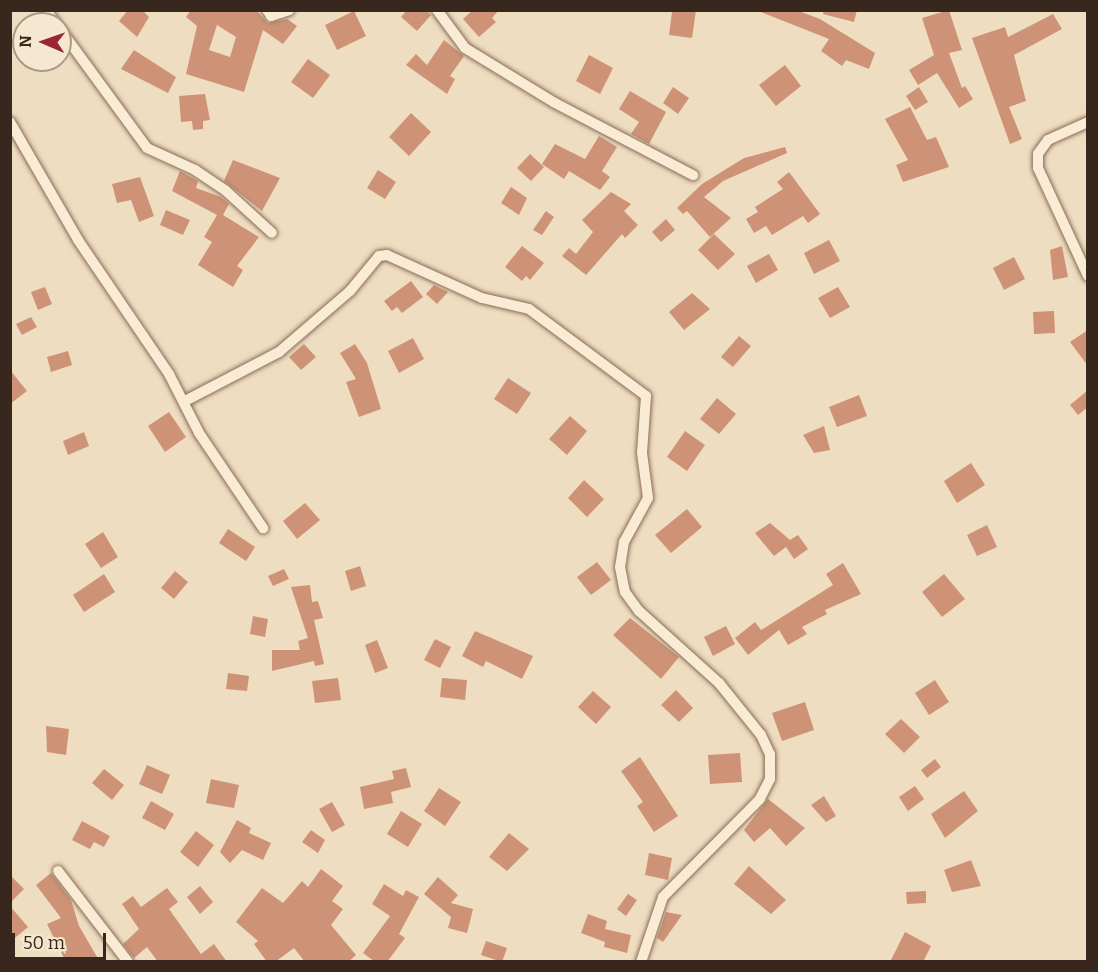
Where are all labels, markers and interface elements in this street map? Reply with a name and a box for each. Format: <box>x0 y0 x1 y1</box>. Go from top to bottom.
north arrow <box>12 12 72 72</box>
text: N <box>16 35 35 48</box>
scale bar <box>15 921 110 959</box>
text: 50 m <box>23 932 65 954</box>

